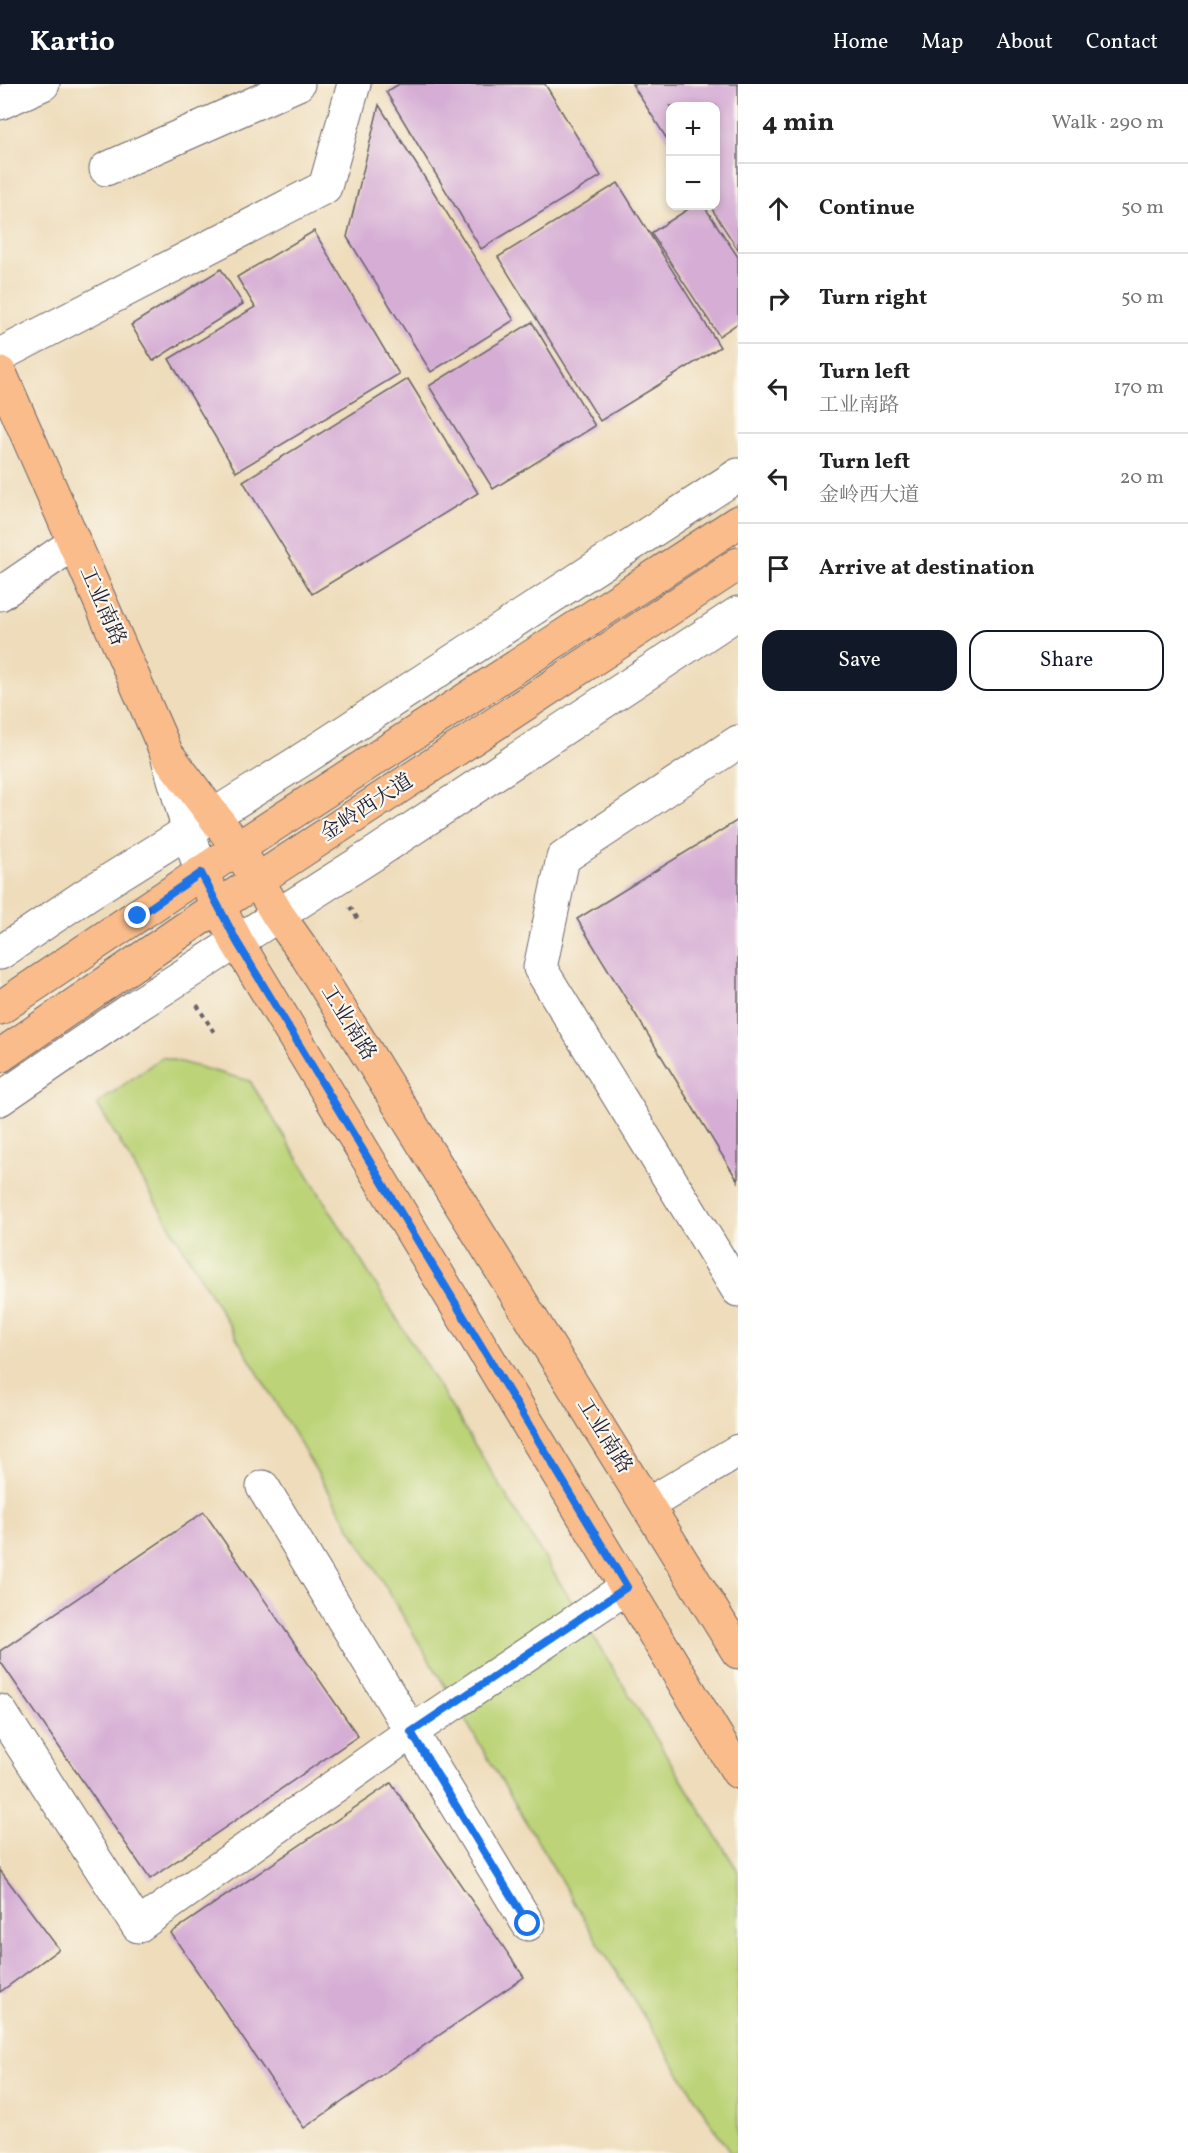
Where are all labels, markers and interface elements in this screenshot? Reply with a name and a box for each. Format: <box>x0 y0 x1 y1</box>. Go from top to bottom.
text: Kartio <box>30 23 115 62</box>
text: Home <box>833 28 888 57</box>
text: Map <box>921 28 963 57</box>
text: About <box>996 28 1053 57</box>
text: Contact <box>1086 28 1158 57</box>
map controls <box>666 102 720 210</box>
button: + <box>666 102 720 156</box>
text: 4 min <box>762 105 834 141</box>
text: Walk · 290 m <box>1052 109 1164 137</box>
button: − <box>666 156 720 210</box>
icon: ahead <box>762 192 795 225</box>
text: Continue <box>819 193 915 224</box>
text: 50 m <box>1121 194 1164 222</box>
icon: right <box>762 282 795 315</box>
text: Turn right <box>819 283 927 314</box>
text: 50 m <box>1121 284 1164 312</box>
text: Turn left <box>819 357 910 388</box>
icon: left <box>762 372 795 405</box>
text: 170 m <box>1114 374 1164 402</box>
text: 工业南路 <box>819 392 899 420</box>
text: Turn left <box>819 447 910 478</box>
icon: left <box>762 462 795 495</box>
text: 20 m <box>1120 464 1164 492</box>
text: 金岭西大道 <box>819 482 919 510</box>
icon: arrive <box>762 552 795 585</box>
text: Arrive at destination <box>819 553 1035 584</box>
street label: 工业南路 <box>72 562 132 650</box>
button: Save <box>762 630 957 691</box>
button: Share <box>969 630 1164 691</box>
street label: 金岭西大道 <box>315 767 419 849</box>
route end <box>124 902 150 928</box>
street label: 工业南路 <box>313 980 383 1066</box>
street label: 工业南路 <box>569 1393 639 1479</box>
route start <box>514 1910 540 1936</box>

